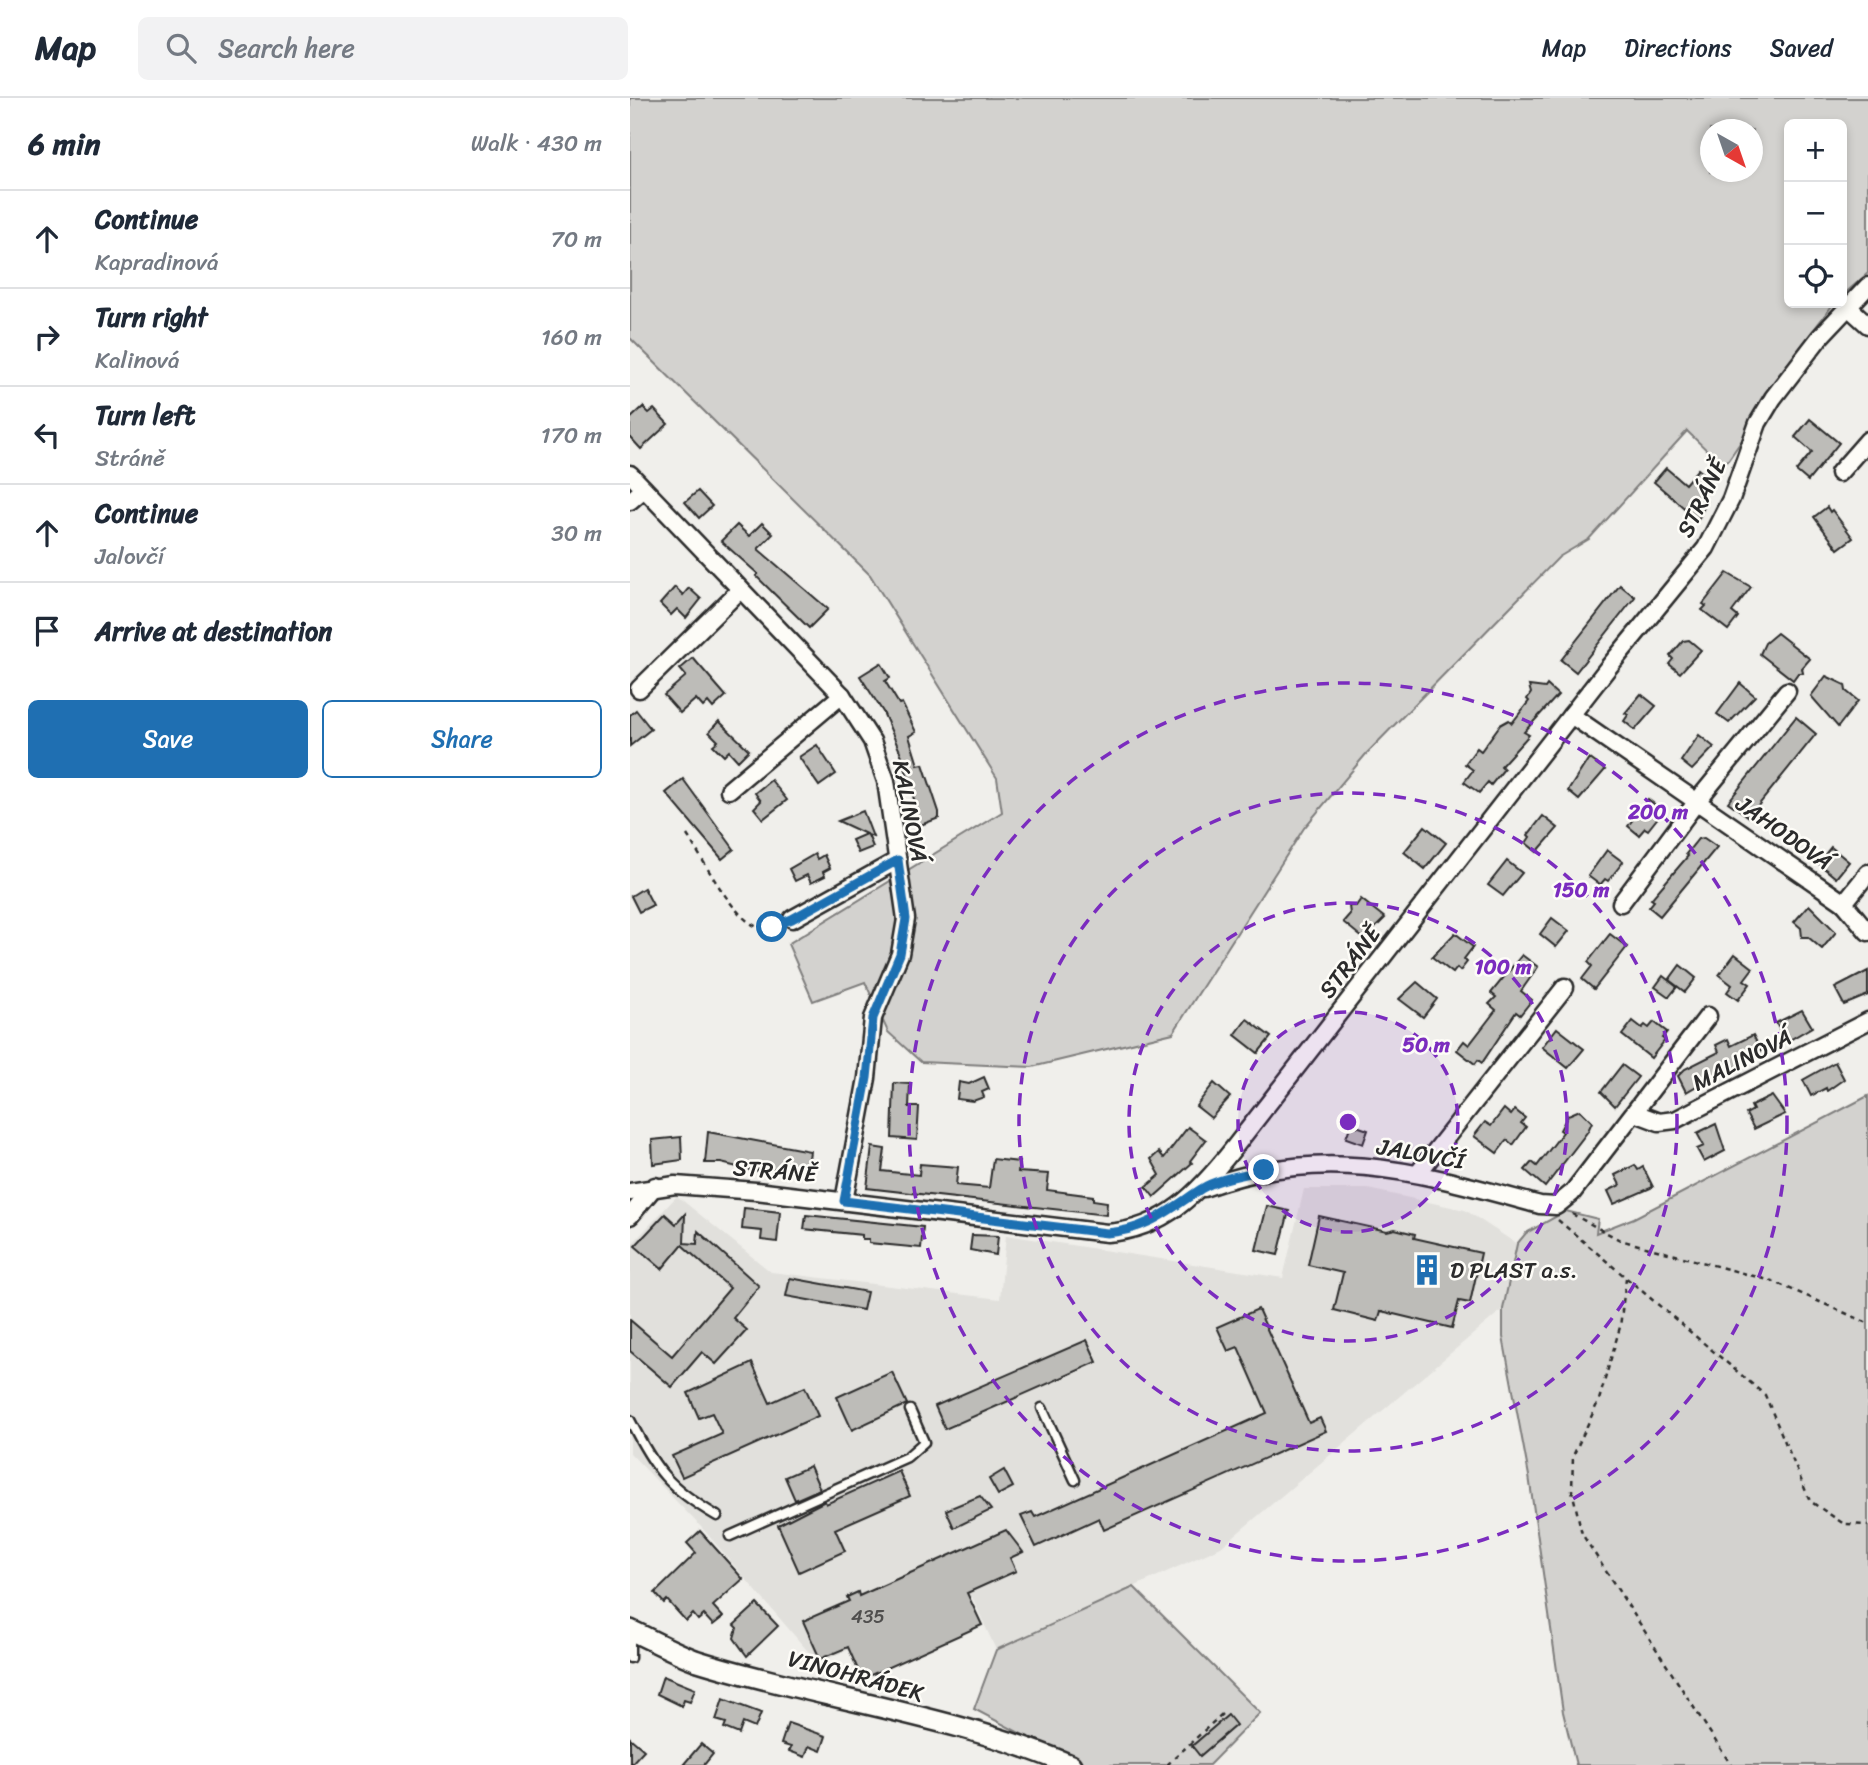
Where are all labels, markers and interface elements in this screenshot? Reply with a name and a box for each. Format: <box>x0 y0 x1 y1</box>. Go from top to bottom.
search box <box>138 17 628 80</box>
text: Map <box>35 19 96 77</box>
text: Search here <box>218 25 355 71</box>
text: Map <box>1542 27 1586 69</box>
text: Directions <box>1624 27 1732 69</box>
text: Saved <box>1770 27 1833 69</box>
icon: search <box>162 29 200 67</box>
text: 6 min <box>28 117 100 171</box>
north arrow <box>1700 119 1763 182</box>
map controls <box>1784 119 1847 308</box>
button: + <box>1784 119 1847 182</box>
text: Walk · 430 m <box>471 123 602 164</box>
button: − <box>1784 182 1847 245</box>
text: Continue <box>95 196 198 242</box>
text: 70 m <box>551 219 602 260</box>
icon: ahead <box>28 220 66 258</box>
text: Kapradinová <box>95 242 218 283</box>
button: locate <box>1784 245 1847 308</box>
text: Turn right <box>95 294 208 340</box>
text: 160 m <box>541 317 602 358</box>
icon: right <box>28 318 66 356</box>
text: Kalinová <box>95 340 179 381</box>
text: Turn left <box>95 392 195 438</box>
text: 170 m <box>541 415 602 456</box>
icon: left <box>28 416 66 454</box>
text: Stráně <box>95 438 165 479</box>
street label: STRÁNĚ <box>1665 450 1739 545</box>
text: Continue <box>95 490 198 536</box>
text: 30 m <box>551 513 602 554</box>
icon: ahead <box>28 514 66 552</box>
text: Jalovčí <box>95 536 164 577</box>
text: Arrive at destination <box>95 608 332 654</box>
icon: arrive <box>28 612 66 650</box>
button: Save <box>28 700 308 778</box>
button: Share <box>322 700 602 778</box>
street label: KALINOVÁ <box>880 756 941 868</box>
street label: JAHODOVÁ <box>1726 784 1844 883</box>
text: 200 m <box>1627 793 1689 831</box>
text: 150 m <box>1553 871 1610 909</box>
route start <box>756 911 787 942</box>
street label: STRÁNĚ <box>1308 915 1393 1008</box>
text: 100 m <box>1474 948 1532 986</box>
street label: MALINOVÁ <box>1685 1016 1802 1103</box>
text: 50 m <box>1402 1026 1451 1064</box>
centre of rings <box>1336 1110 1360 1134</box>
street label: JALOVČÍ <box>1373 1126 1470 1182</box>
street label: STRÁNĚ <box>731 1147 820 1195</box>
route end <box>1248 1154 1279 1185</box>
place label: D PLAST a.s. <box>1450 1250 1578 1291</box>
building icon: D PLAST a.s. <box>1410 1253 1444 1287</box>
house number: 435 <box>851 1600 885 1633</box>
street label: VINOHRÁDEK <box>783 1638 929 1714</box>

